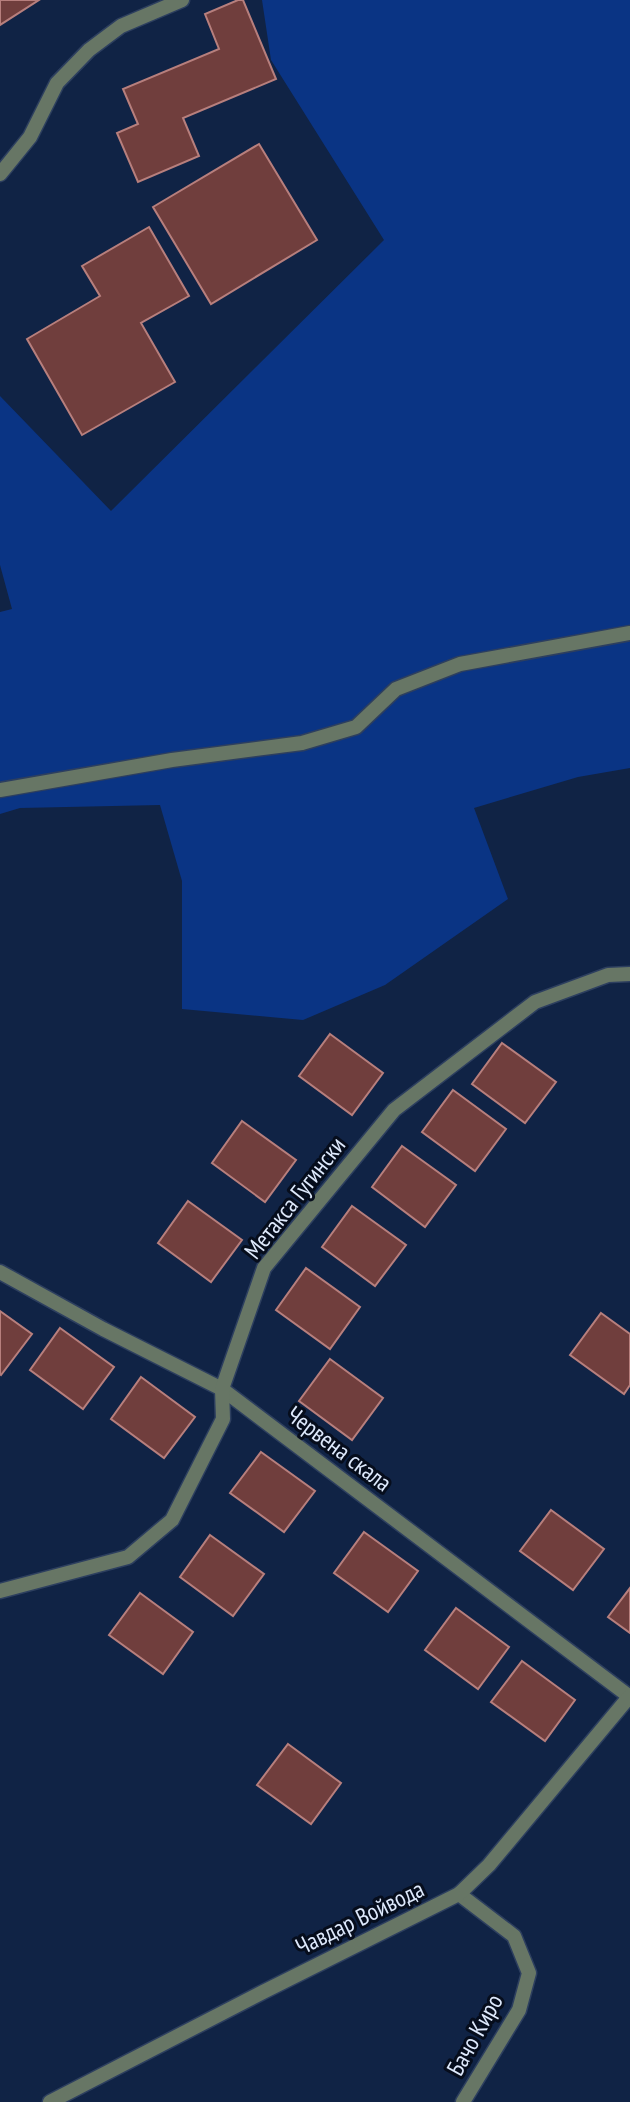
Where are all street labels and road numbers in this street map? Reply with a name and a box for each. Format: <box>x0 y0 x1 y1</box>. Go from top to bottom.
street label: Метакса Гугински <box>237 1130 352 1265</box>
street label: Червена скала <box>281 1399 398 1498</box>
street label: Чавдар Войвода <box>291 1873 429 1962</box>
street label: Бачо Киро <box>440 1989 510 2081</box>

